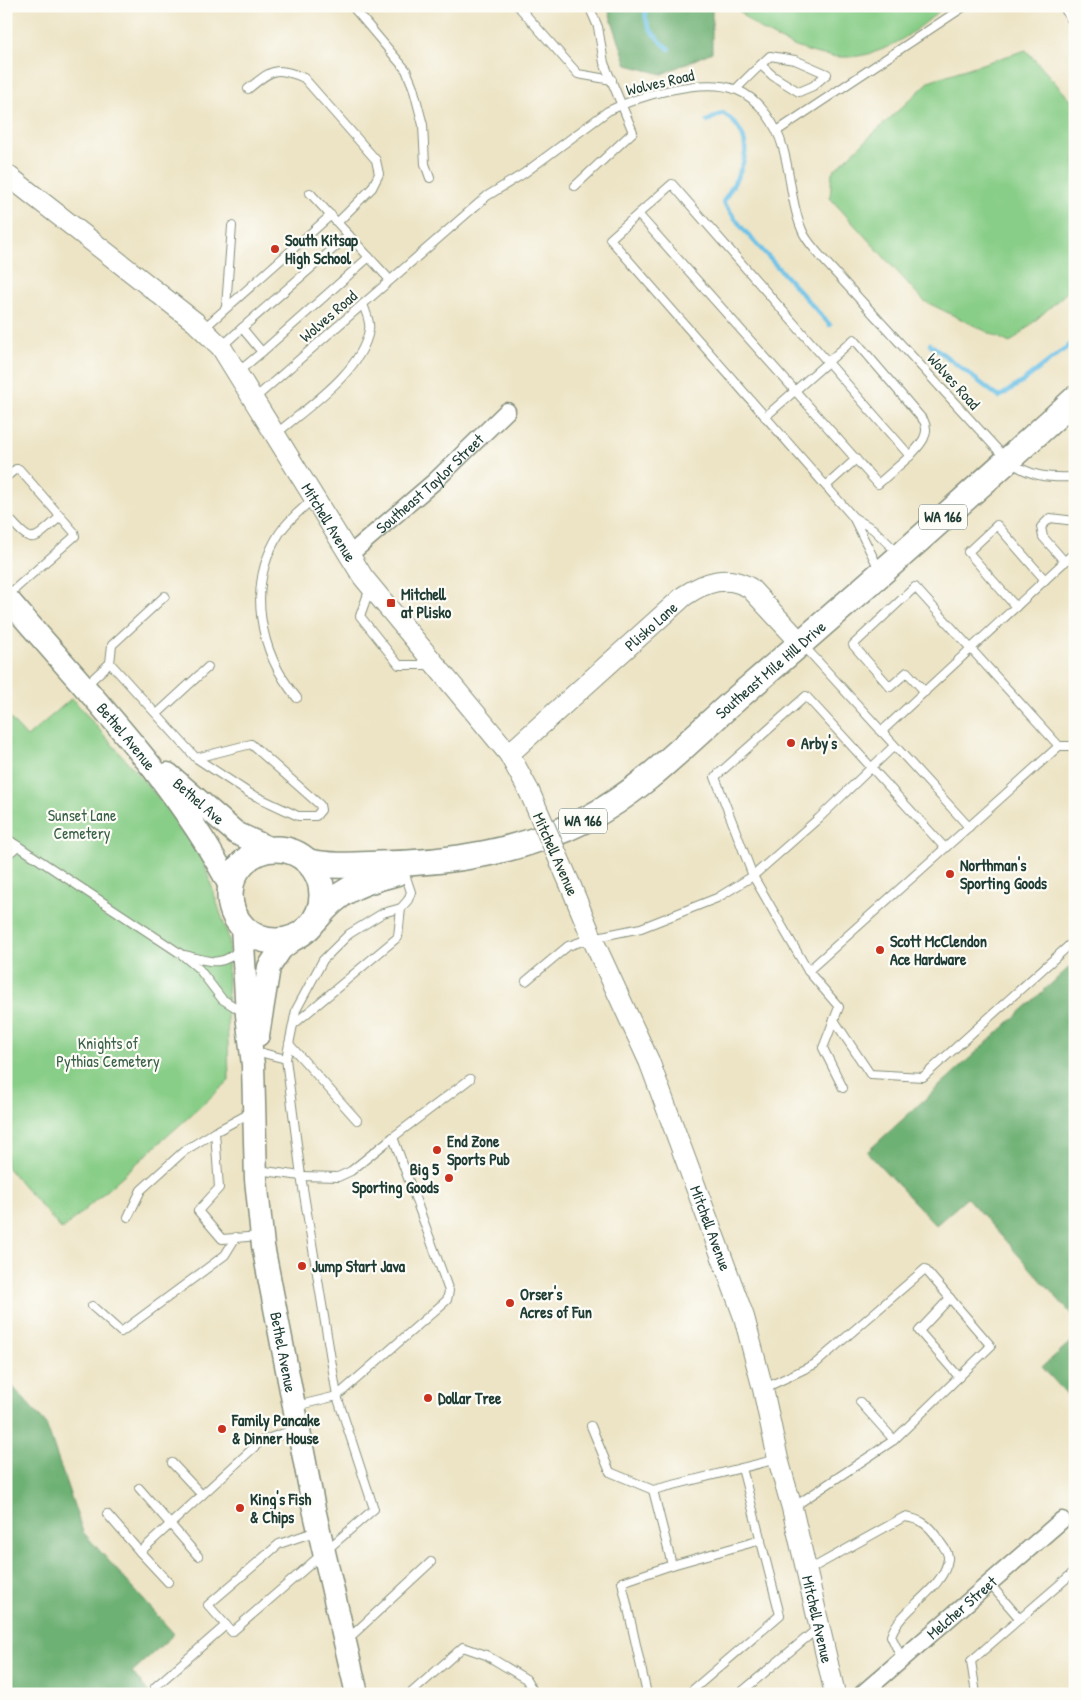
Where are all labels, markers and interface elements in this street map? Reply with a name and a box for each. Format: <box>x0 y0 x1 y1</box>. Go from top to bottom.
street label: Wolves Road <box>624 63 696 101</box>
place label: South Kitsap High School <box>285 229 358 270</box>
marker: South Kitsap High School <box>269 243 281 255</box>
street label: Wolves Road <box>295 285 361 347</box>
street label: Wolves Road <box>923 348 985 414</box>
street label: Southeast Taylor Street <box>371 428 489 538</box>
street label: Mitchell Avenue <box>296 478 362 566</box>
road number: WA 166 <box>919 504 967 530</box>
place label: Mitchell at Plisko <box>401 583 452 623</box>
street label: Plisko Lane <box>620 596 682 656</box>
marker: Mitchell at Plisko <box>385 597 397 609</box>
street label: Southeast Mile Hill Drive <box>710 615 831 724</box>
street label: Bethel Avenue <box>92 698 161 775</box>
place label: Arby's <box>801 732 838 755</box>
marker: Arby's <box>785 737 797 749</box>
street label: Bethel Ave <box>168 772 230 830</box>
park label: Sunset Lane Cemetery <box>48 804 117 844</box>
road number: WA 166 <box>559 808 607 834</box>
street label: Mitchell Avenue <box>528 809 584 900</box>
place label: Northman's Sporting Goods <box>960 854 1048 895</box>
marker: Northman's Sporting Goods <box>944 868 956 880</box>
place label: Scott McClendon Ace Hardware <box>890 930 987 970</box>
marker: Scott McClendon Ace Hardware <box>874 944 886 956</box>
park label: Knights of Pythias Cemetery <box>56 1032 160 1072</box>
place label: End Zone Sports Pub <box>447 1130 510 1171</box>
marker: End Zone Sports Pub <box>431 1144 443 1156</box>
place label: Big 5 Sporting Goods <box>352 1158 440 1199</box>
marker: Big 5 Sporting Goods <box>443 1172 455 1184</box>
street label: Mitchell Avenue <box>685 1182 737 1274</box>
place label: Jump Start Java <box>312 1255 406 1278</box>
marker: Jump Start Java <box>296 1260 308 1272</box>
place label: Orser's Acres of Fun <box>520 1283 592 1323</box>
marker: Orser's Acres of Fun <box>504 1297 516 1309</box>
street label: Bethel Avenue <box>265 1310 302 1395</box>
place label: Dollar Tree <box>438 1387 502 1409</box>
marker: Dollar Tree <box>422 1392 434 1404</box>
place label: Family Pancake & Dinner House <box>231 1409 321 1449</box>
marker: Family Pancake & Dinner House <box>216 1423 228 1435</box>
place label: King's Fish & Chips <box>250 1488 312 1529</box>
marker: King's Fish & Chips <box>234 1502 246 1514</box>
street label: Melcher Street <box>922 1570 1002 1644</box>
street label: Mitchell Avenue <box>797 1573 839 1666</box>

